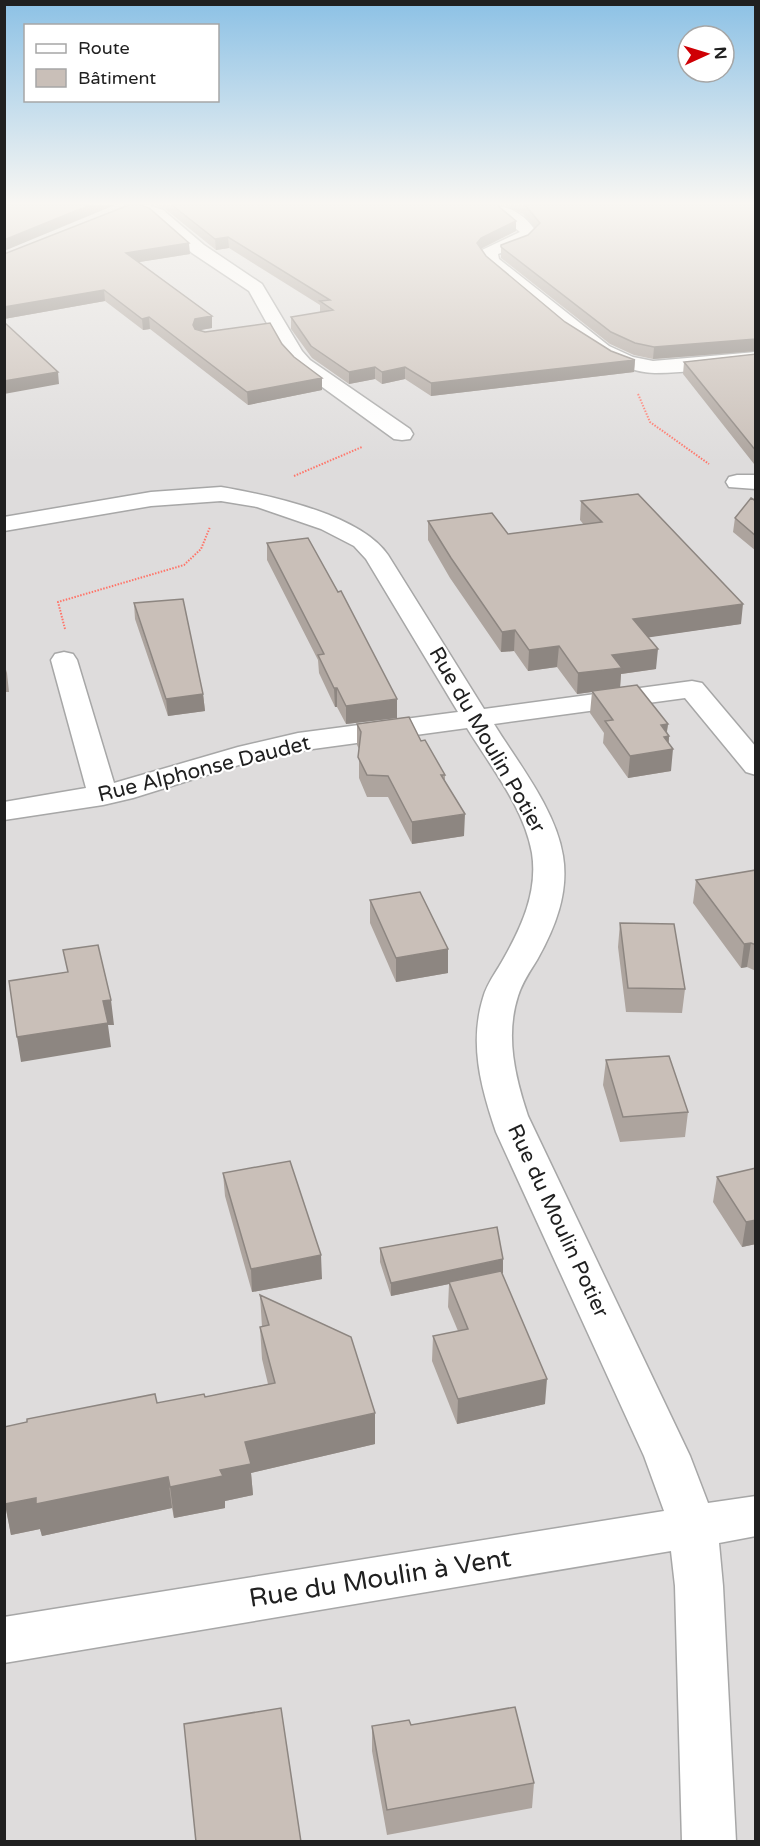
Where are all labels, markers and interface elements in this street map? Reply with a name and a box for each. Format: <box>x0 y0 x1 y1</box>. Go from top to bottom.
legend <box>24 24 219 102</box>
north arrow <box>676 24 736 84</box>
text: Route <box>78 37 130 59</box>
text: N <box>710 46 730 60</box>
text: Bâtiment <box>78 67 156 89</box>
street label: Rue du Moulin Potier <box>424 643 550 837</box>
street label: Rue Alphonse Daudet <box>95 730 313 808</box>
street label: Rue du Moulin Potier <box>502 1120 614 1322</box>
street label: Rue du Moulin à Vent <box>247 1542 513 1614</box>

